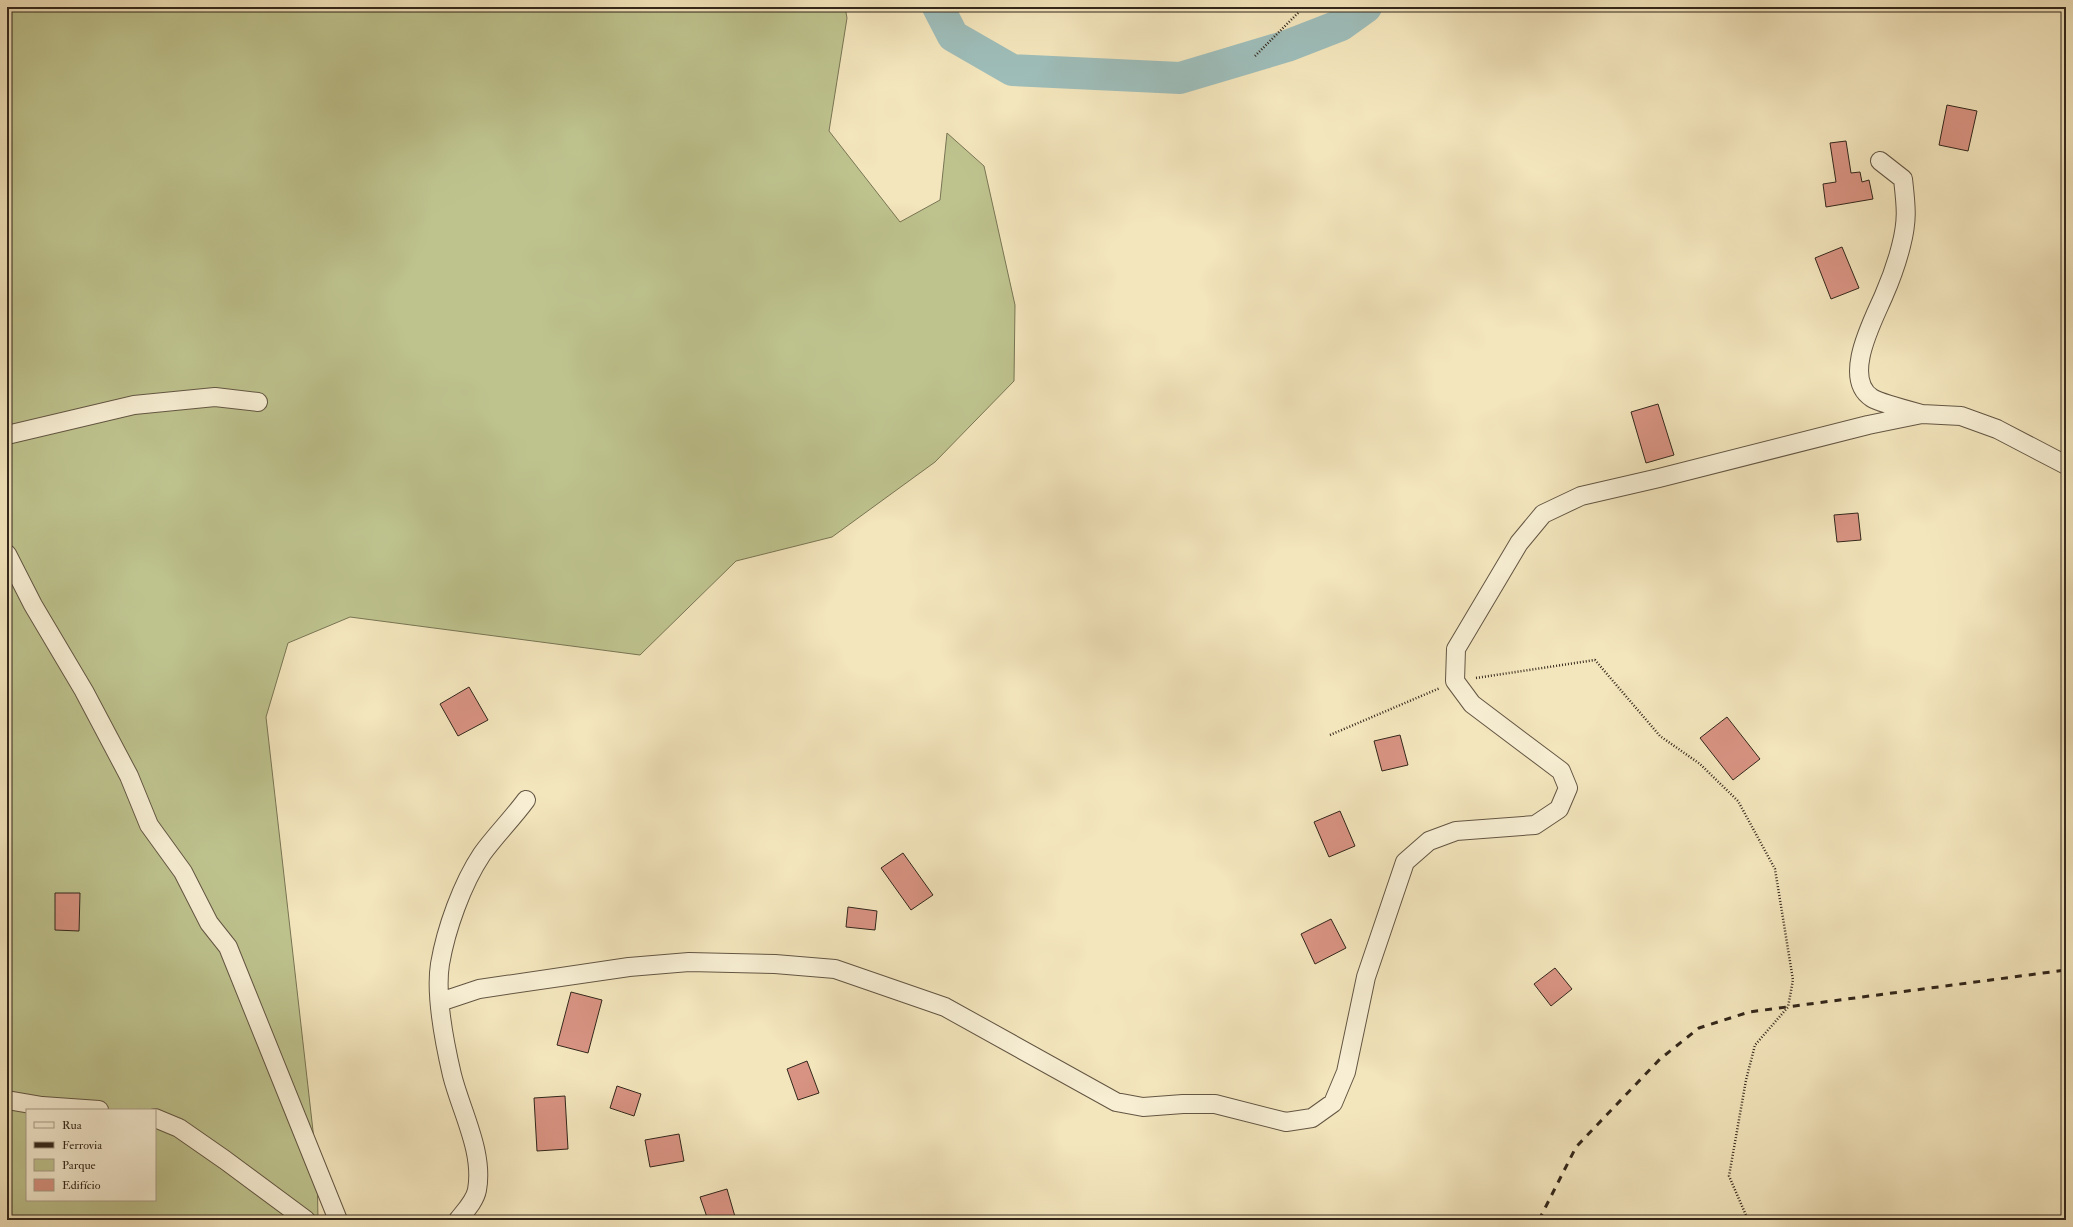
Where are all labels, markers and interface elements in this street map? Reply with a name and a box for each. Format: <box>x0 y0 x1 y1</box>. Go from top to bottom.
legend <box>26 1109 156 1201</box>
text: Rua <box>62 1118 83 1133</box>
text: Ferrovia <box>62 1138 103 1153</box>
text: Parque <box>62 1158 96 1173</box>
text: Edifício <box>62 1178 101 1193</box>

